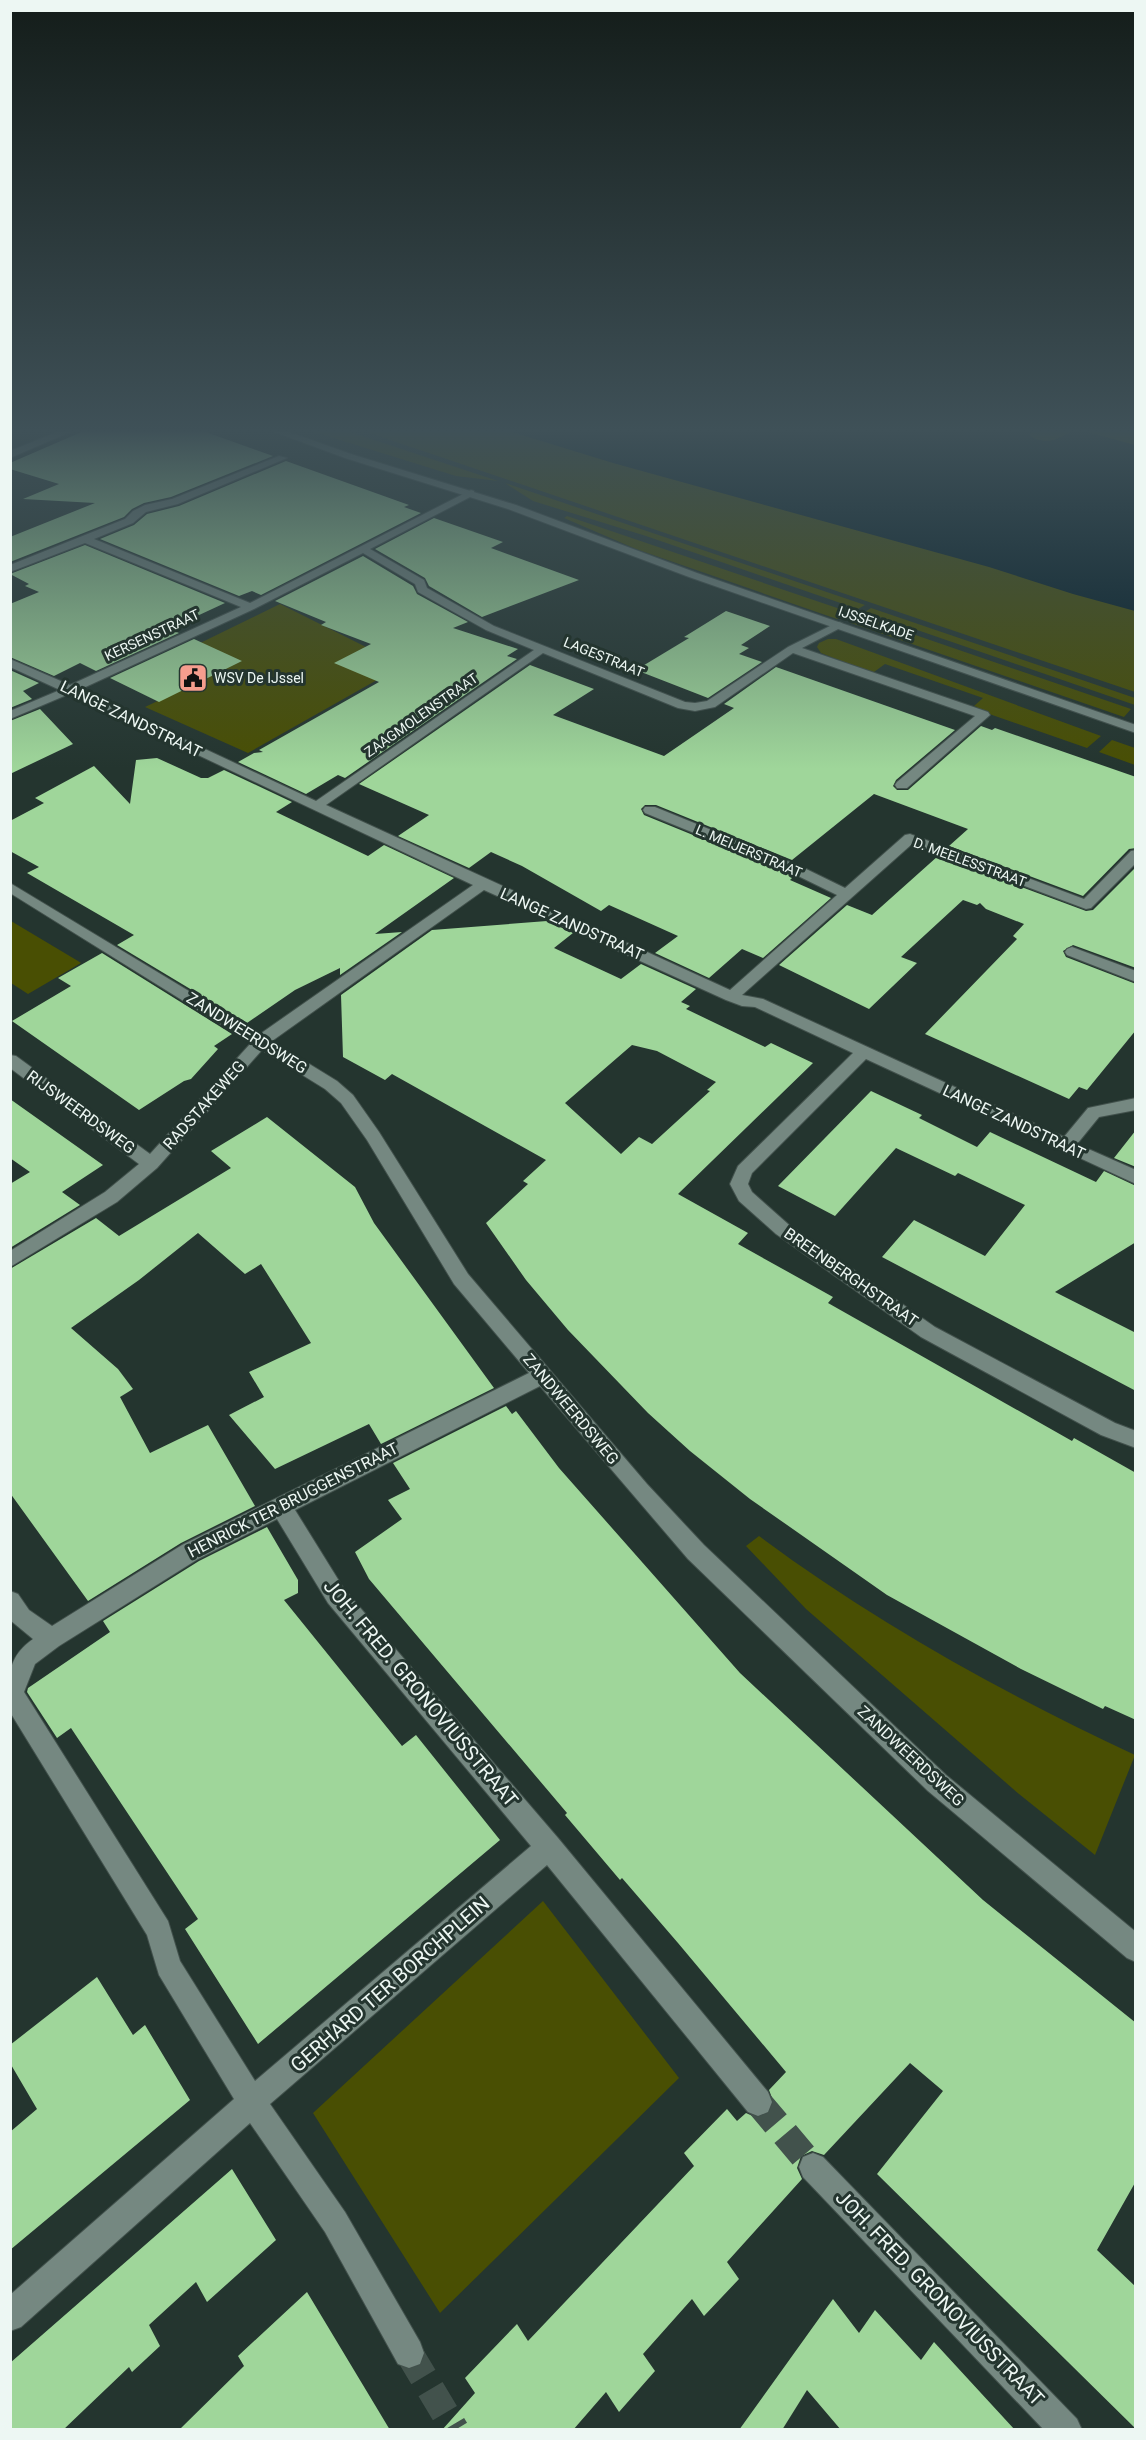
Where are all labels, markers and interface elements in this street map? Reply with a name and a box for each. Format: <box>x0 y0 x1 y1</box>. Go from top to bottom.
street label: IJSSELKADE <box>836 603 916 643</box>
street label: KERSENSTRAAT <box>102 606 202 664</box>
street label: LAGESTRAAT <box>561 634 647 681</box>
public building icon: WSV De IJssel <box>177 662 209 694</box>
street label: ZAAGMOLENSTRAAT <box>361 669 481 760</box>
place label: WSV De IJssel <box>214 670 304 686</box>
street label: LANGE ZANDSTRAAT <box>57 677 205 762</box>
street label: L. MEIJERSTRAAT <box>693 821 805 881</box>
street label: D. MEELESSTRAAT <box>912 834 1029 890</box>
street label: LANGE ZANDSTRAAT <box>497 884 647 964</box>
street label: ZANDWEERDSWEG <box>183 988 311 1078</box>
street label: RADSTAKEWEG <box>159 1057 249 1153</box>
street label: RIJSWEERDSWEG <box>23 1066 139 1158</box>
street label: LANGE ZANDSTRAAT <box>940 1081 1089 1164</box>
street label: BREENBERGHSTRAAT <box>780 1224 922 1331</box>
street label: ZANDWEERDSWEG <box>519 1350 623 1468</box>
street label: HENRICK TER BRUGGENSTRAAT <box>185 1438 402 1561</box>
street label: JOH. FRED. GRONOVIUSSTRAAT <box>319 1574 523 1812</box>
street label: ZANDWEERDSWEG <box>854 1702 968 1810</box>
street label: GERHARD TER BORCHPLEIN <box>286 1891 494 2077</box>
street label: JOH. FRED. GRONOVIUSSTRAAT <box>831 2185 1049 2411</box>

